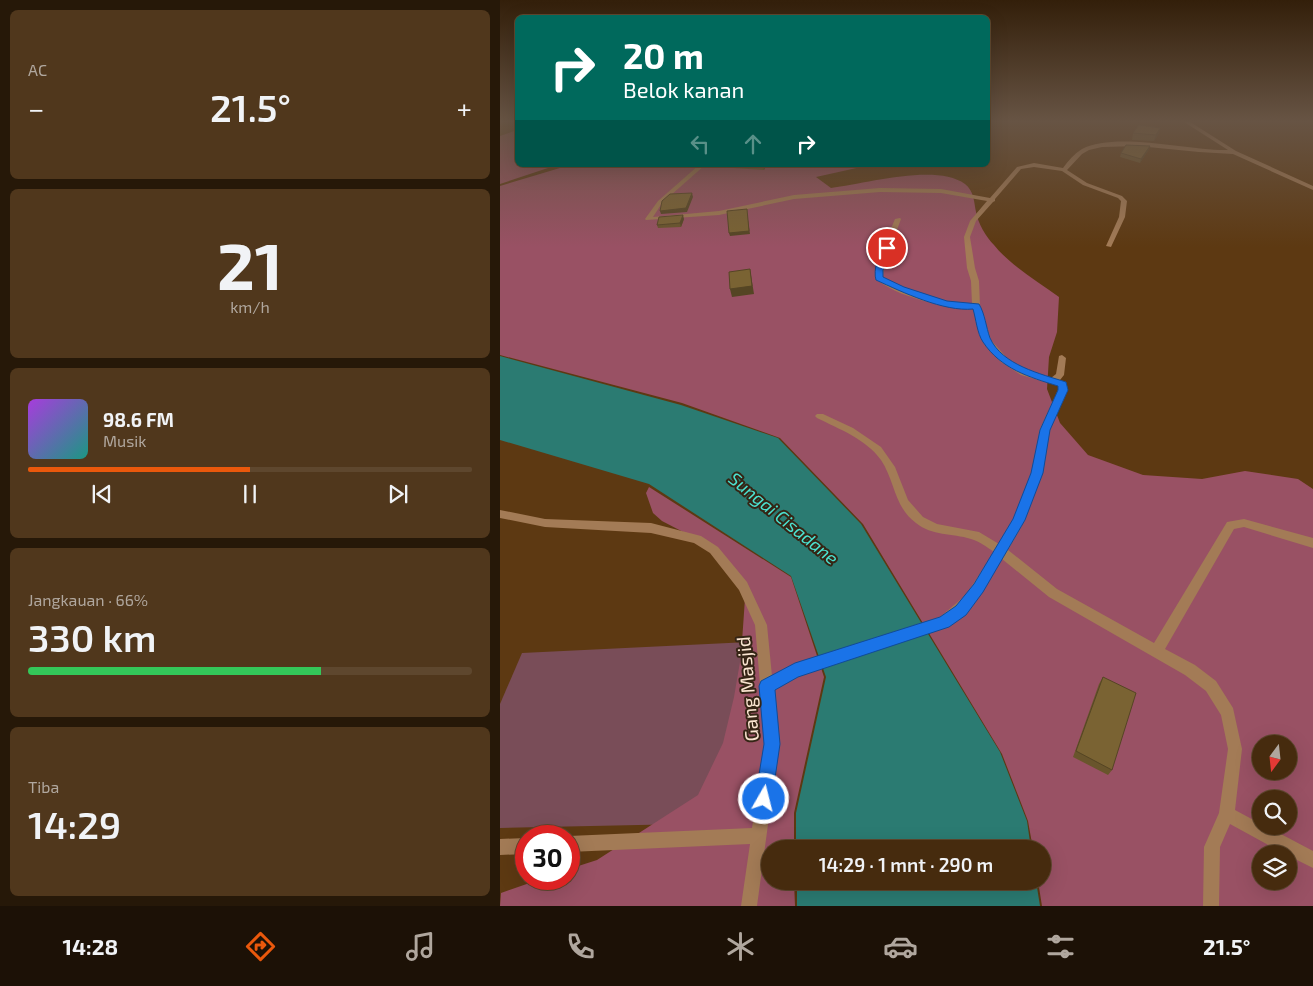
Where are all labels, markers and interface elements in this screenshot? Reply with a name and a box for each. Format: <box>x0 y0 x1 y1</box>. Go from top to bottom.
text: 20 m <box>623 34 704 76</box>
icon: right <box>540 35 605 100</box>
text: AC <box>28 60 47 79</box>
text: Belok kanan <box>623 76 744 102</box>
text: 21.5° <box>210 84 291 130</box>
text: − <box>28 91 44 125</box>
text: + <box>457 91 472 125</box>
icon: left <box>686 130 714 158</box>
icon: ahead <box>739 130 767 158</box>
icon: right <box>792 130 820 158</box>
text: 21 <box>217 225 283 303</box>
pin <box>866 227 908 269</box>
icon: arrive <box>873 234 901 262</box>
text: km/h <box>230 297 270 316</box>
text: 98.6 FM <box>103 408 174 431</box>
text: Musik <box>103 431 146 450</box>
water label: Sungai Cisadane <box>725 467 843 569</box>
icon: previous <box>88 480 116 508</box>
icon: pause <box>236 480 264 508</box>
icon: next <box>384 480 412 508</box>
text: Jangkauan · 66% <box>28 590 148 609</box>
text: 330 km <box>28 614 156 660</box>
street label: Gang Masjid <box>731 636 763 742</box>
north arrow <box>1252 735 1298 780</box>
map controls <box>1252 735 1297 890</box>
position arrow <box>737 772 789 824</box>
text: Tiba <box>28 777 59 796</box>
button: search <box>1252 790 1297 835</box>
text: 14:29 <box>28 801 121 847</box>
speed limit sign: 30 <box>515 825 580 890</box>
button: layers <box>1252 845 1297 890</box>
text: 14:29 · 1 mnt · 290 m <box>819 853 993 876</box>
icon: directions <box>243 929 278 964</box>
icon: music <box>403 929 438 964</box>
icon: phone <box>563 929 598 964</box>
icon: climate <box>723 929 758 964</box>
icon: car <box>883 929 918 964</box>
icon: filters <box>1043 929 1078 964</box>
text: 14:28 <box>62 933 118 959</box>
text: 21.5° <box>1203 933 1250 959</box>

